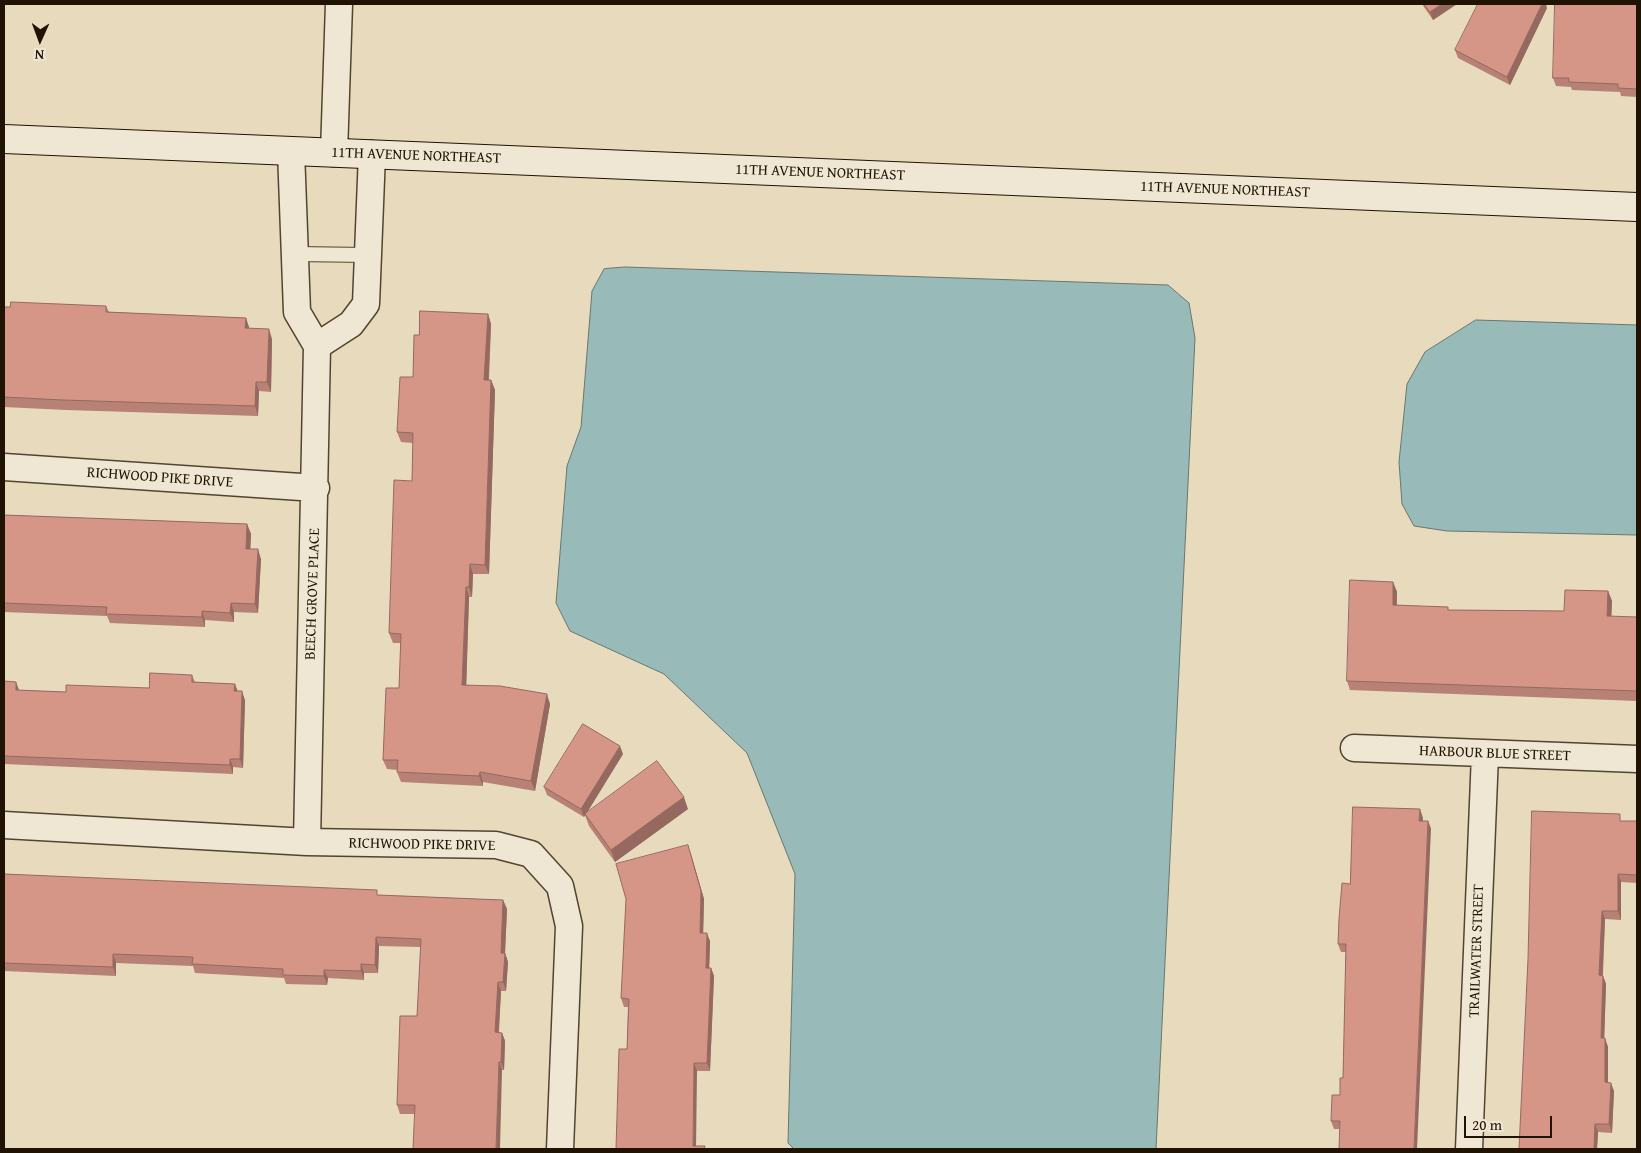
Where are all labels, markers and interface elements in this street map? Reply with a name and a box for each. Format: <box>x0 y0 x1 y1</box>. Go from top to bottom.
north arrow <box>15 15 65 65</box>
text: N <box>34 45 45 65</box>
street label: 11TH AVENUE NORTHEAST <box>331 144 501 168</box>
street label: 11TH AVENUE NORTHEAST <box>735 161 905 185</box>
street label: 11TH AVENUE NORTHEAST <box>1140 178 1310 202</box>
street label: RICHWOOD PIKE DRIVE <box>86 464 234 492</box>
street label: BEECH GROVE PLACE <box>302 528 324 660</box>
street label: HARBOUR BLUE STREET <box>1419 742 1571 766</box>
street label: RICHWOOD PIKE DRIVE <box>349 835 495 855</box>
street label: TRAILWATER STREET <box>1466 884 1488 1018</box>
scale bar <box>1466 1106 1554 1138</box>
text: 20 m <box>1472 1114 1502 1135</box>

